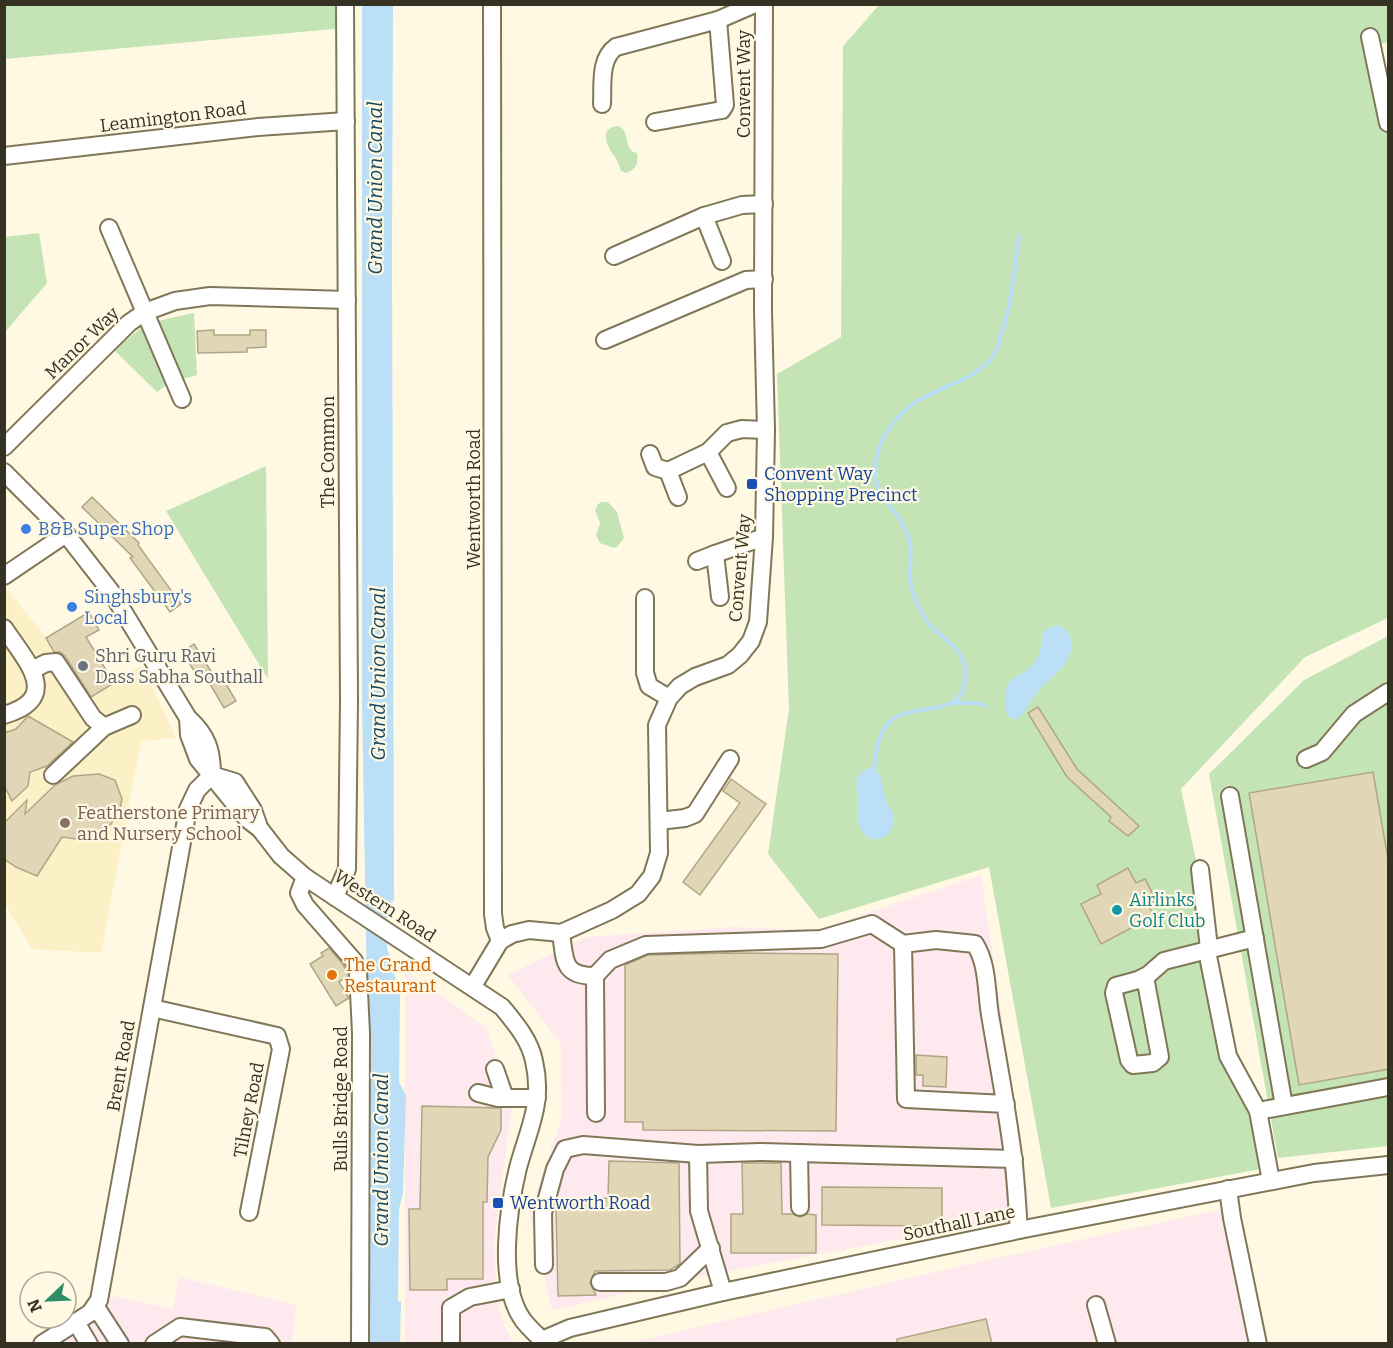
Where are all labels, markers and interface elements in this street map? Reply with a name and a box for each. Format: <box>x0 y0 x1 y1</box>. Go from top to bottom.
street label: Convent Way <box>733 29 755 138</box>
street label: Leamington Road <box>99 97 248 137</box>
water label: Grand Union Canal <box>363 101 387 275</box>
street label: Manor Way <box>40 302 124 384</box>
street label: The Common <box>317 395 339 508</box>
street label: Wentworth Road <box>463 428 485 569</box>
place label: Convent Way Shopping Precinct <box>764 463 918 506</box>
marker: Convent Way Shopping Precinct <box>745 477 759 491</box>
street label: Convent Way <box>724 512 756 623</box>
place label: B&B Super Shop <box>38 518 174 540</box>
marker: B&B Super Shop <box>19 522 33 536</box>
place label: Singhsbury's Local <box>84 586 192 629</box>
water label: Grand Union Canal <box>366 587 390 761</box>
marker: Singhsbury's Local <box>65 600 79 614</box>
place label: Shri Guru Ravi Dass Sabha Southall <box>95 645 263 688</box>
marker: Shri Guru Ravi Dass Sabha Southall <box>76 659 90 673</box>
place label: Featherstone Primary and Nursery School <box>77 802 260 845</box>
marker: Featherstone Primary and Nursery School <box>58 816 72 830</box>
street label: Western Road <box>330 865 440 947</box>
place label: Airlinks Golf Club <box>1129 889 1205 932</box>
marker: Airlinks Golf Club <box>1110 903 1124 917</box>
place label: The Grand Restaurant <box>344 954 437 997</box>
marker: The Grand Restaurant <box>325 968 339 982</box>
street label: Brent Road <box>102 1018 140 1113</box>
street label: Bulls Bridge Road <box>330 1026 352 1172</box>
street label: Tilney Road <box>229 1060 269 1160</box>
water label: Grand Union Canal <box>369 1073 393 1247</box>
place label: Wentworth Road <box>510 1192 651 1214</box>
marker: Wentworth Road <box>491 1196 505 1210</box>
street label: Southall Lane <box>901 1200 1017 1246</box>
north arrow <box>18 1270 78 1330</box>
text: N <box>23 1296 46 1315</box>

